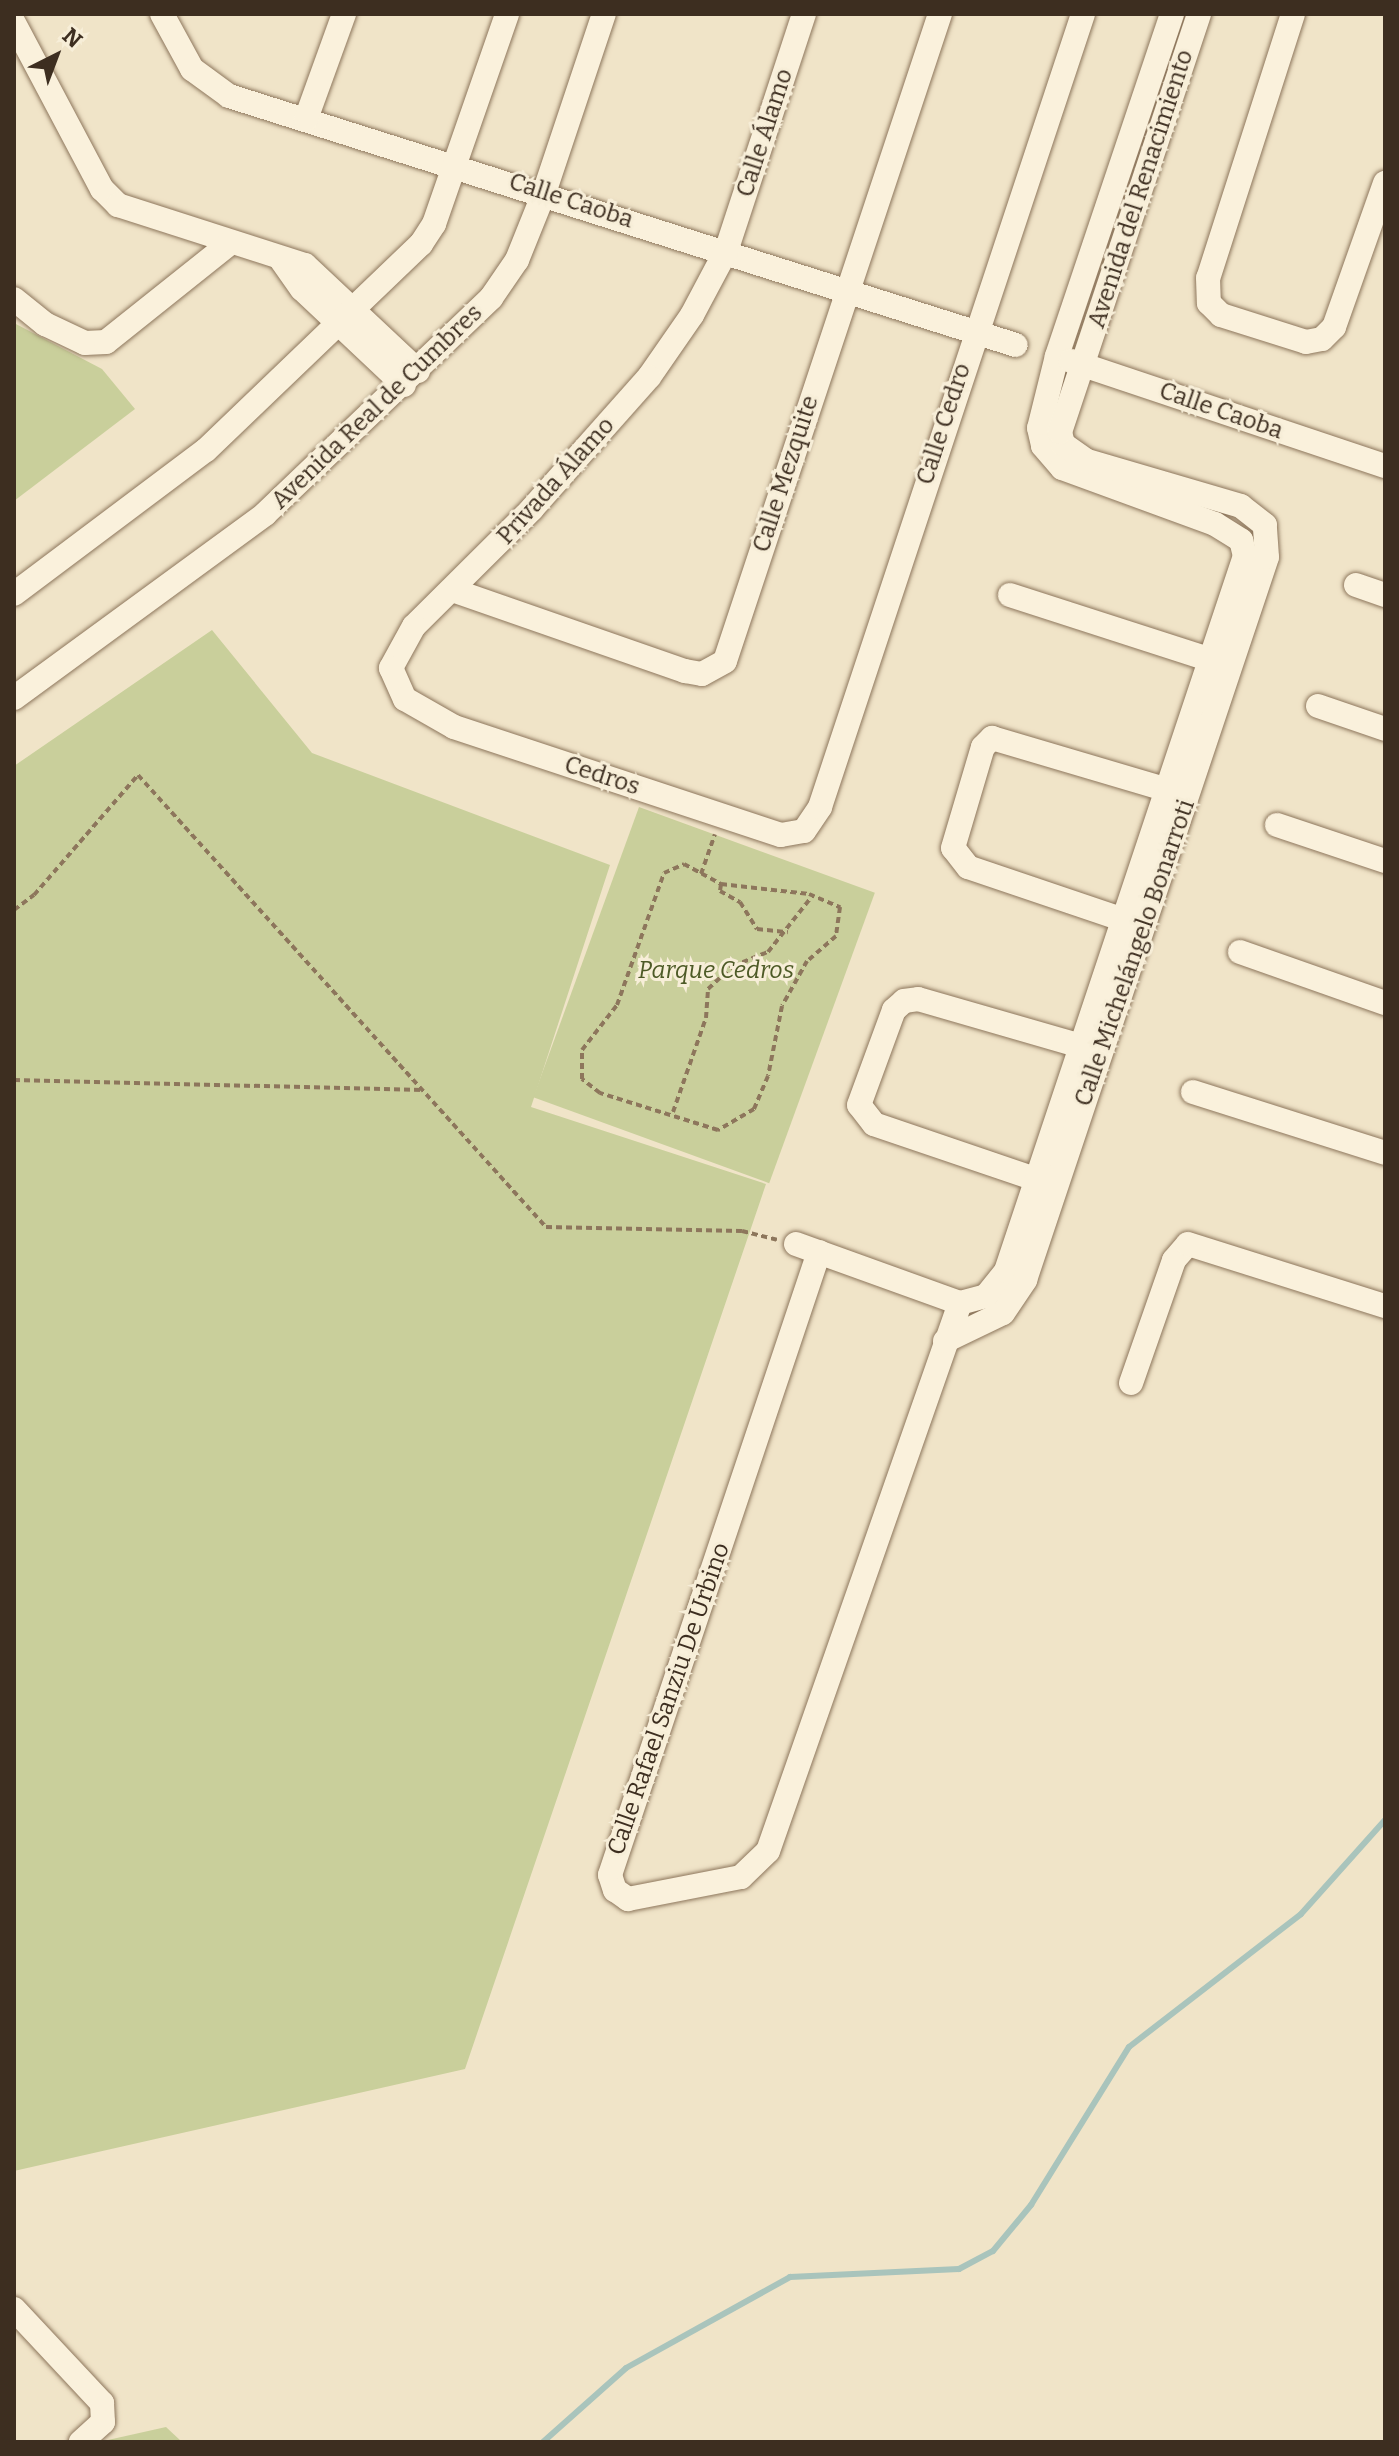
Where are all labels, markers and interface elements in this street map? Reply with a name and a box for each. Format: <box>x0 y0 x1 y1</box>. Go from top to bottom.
north arrow <box>16 16 96 96</box>
text: N <box>57 22 88 54</box>
street label: Avenida del Renacimiento <box>1082 46 1200 332</box>
street label: Calle Álamo <box>731 65 799 201</box>
street label: Calle Caoba <box>505 167 637 235</box>
street label: Avenida Real de Cumbres <box>266 299 488 515</box>
street label: Calle Cedro <box>911 360 977 488</box>
street label: Calle Caoba <box>1155 376 1287 446</box>
street label: Calle Mezquite <box>747 392 825 556</box>
street label: Privada Álamo <box>491 411 621 551</box>
street label: Cedros <box>561 750 643 802</box>
street label: Calle Michelángelo Bonarroti <box>1069 796 1201 1110</box>
park label: Parque Cedros <box>638 957 794 985</box>
street label: Calle Rafael Sanziu De Urbino <box>602 1539 736 1859</box>

